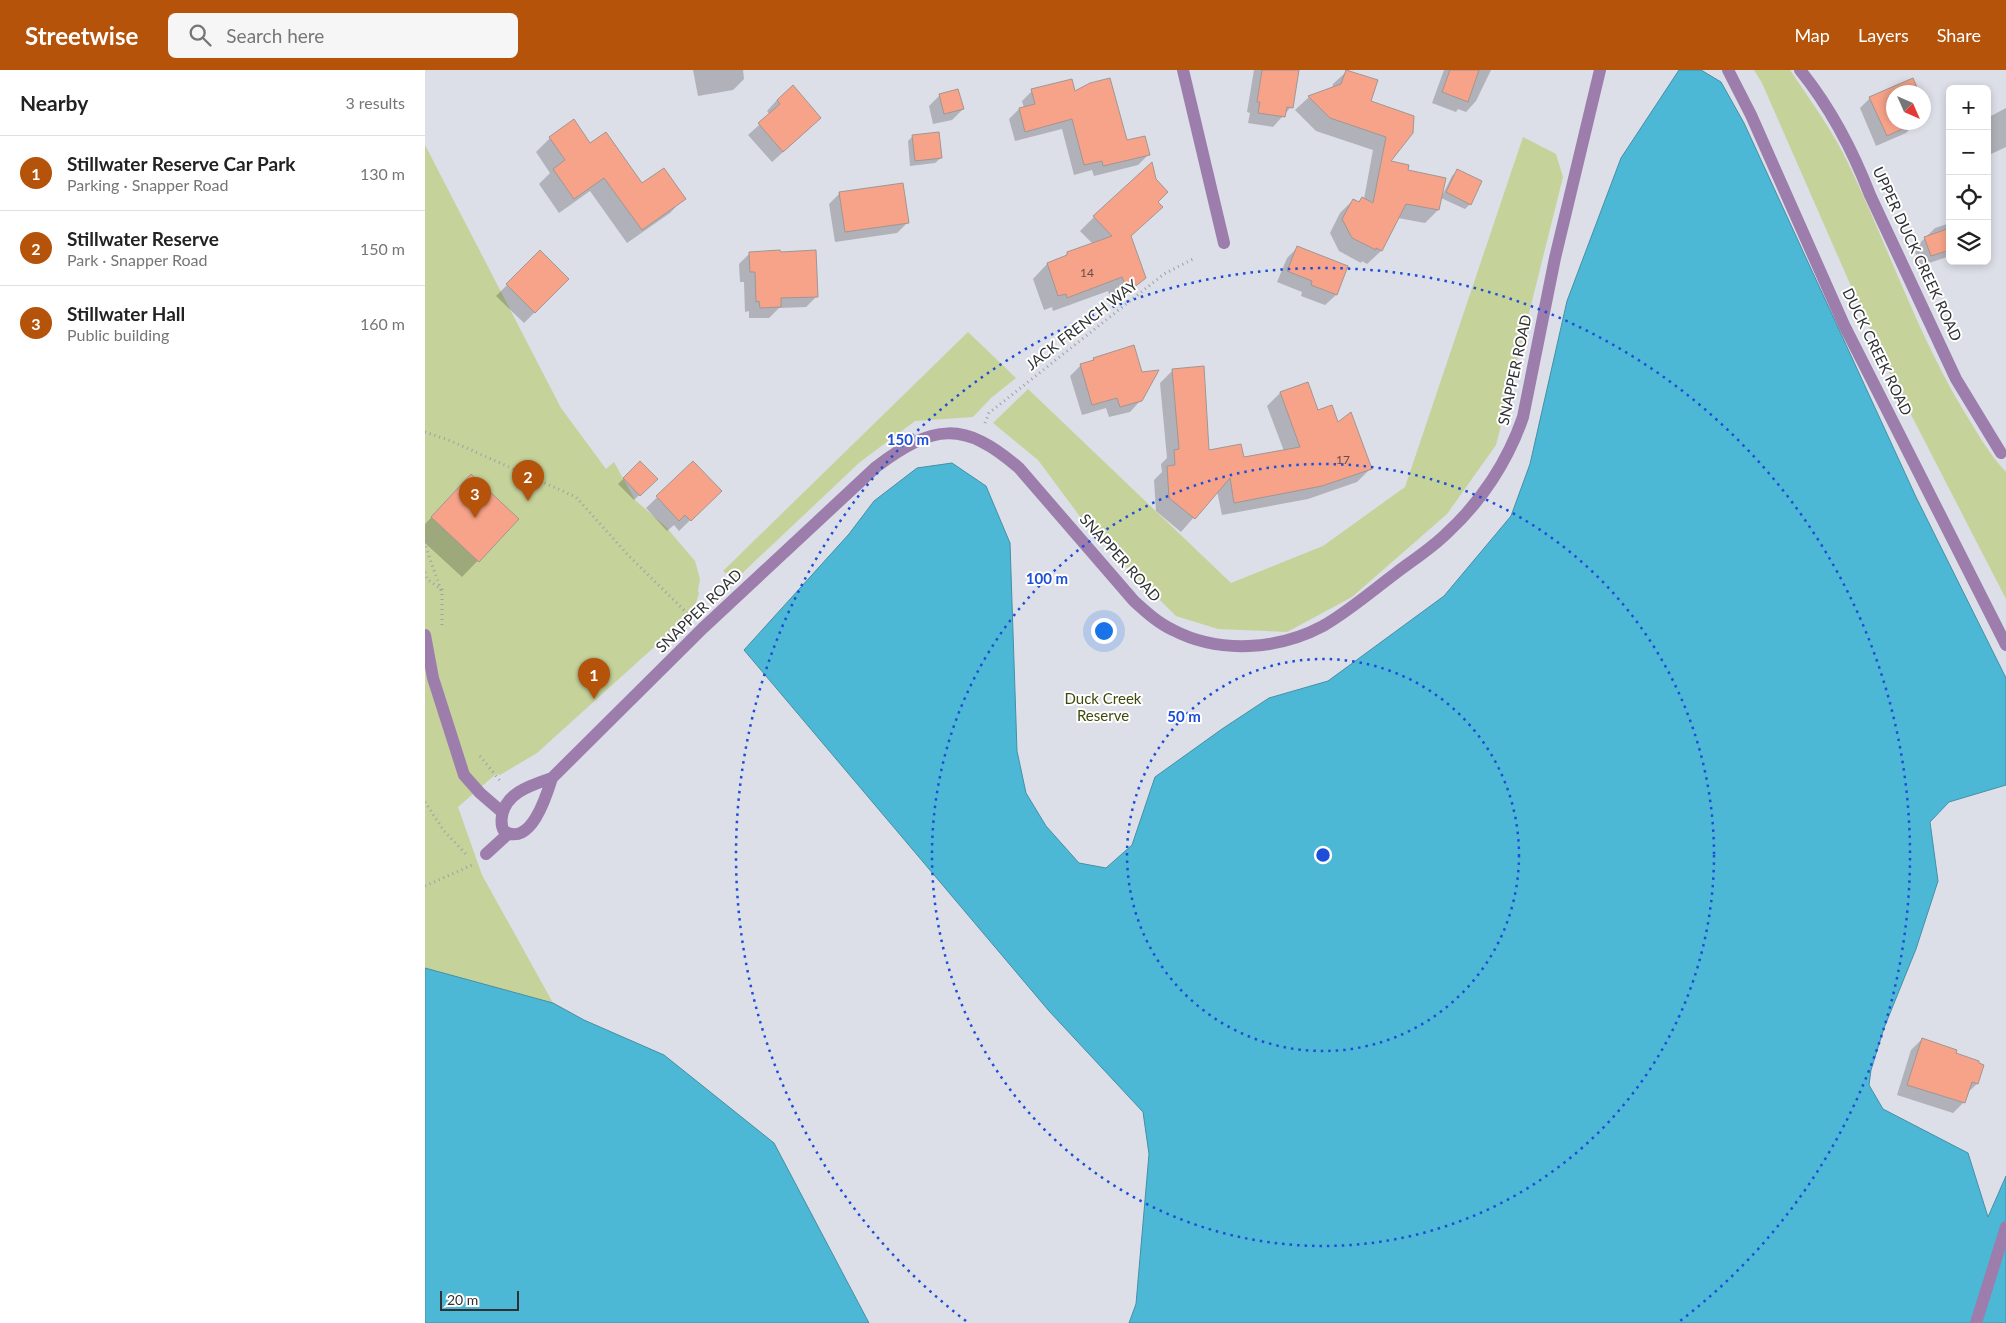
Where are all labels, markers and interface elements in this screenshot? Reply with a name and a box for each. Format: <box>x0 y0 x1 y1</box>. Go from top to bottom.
search box <box>168 13 518 58</box>
text: Streetwise <box>25 21 138 50</box>
icon: search <box>186 21 214 49</box>
text: Search here <box>226 24 324 47</box>
text: Map <box>1794 24 1830 46</box>
text: Layers <box>1858 24 1909 46</box>
text: Share <box>1937 24 1981 46</box>
north arrow <box>1886 85 1931 130</box>
map controls <box>1946 85 1991 265</box>
button: + <box>1946 85 1991 130</box>
text: Nearby <box>20 90 88 115</box>
text: 3 results <box>345 93 405 112</box>
button: − <box>1946 130 1991 175</box>
text: Stillwater Reserve Car Park <box>67 152 295 175</box>
text: 1 <box>31 164 41 183</box>
text: 130 m <box>360 164 405 183</box>
street label: UPPER DUCK CREEK ROAD <box>1870 164 1966 344</box>
text: Parking · Snapper Road <box>67 175 229 194</box>
button: locate <box>1946 175 1991 220</box>
button: layers <box>1946 220 1991 265</box>
text: Stillwater Reserve <box>67 227 219 250</box>
text: 2 <box>31 239 41 258</box>
text: 150 m <box>360 239 405 258</box>
text: Park · Snapper Road <box>67 250 207 269</box>
house number: 14 <box>1080 265 1094 280</box>
street label: JACK FRENCH WAY <box>1022 275 1141 373</box>
street label: DUCK CREEK ROAD <box>1839 285 1917 418</box>
text: Stillwater Hall <box>67 302 185 325</box>
street label: SNAPPER ROAD <box>1494 313 1534 427</box>
text: 3 <box>31 314 41 333</box>
text: 160 m <box>360 314 405 333</box>
text: Public building <box>67 325 169 344</box>
text: 150 m <box>887 430 929 448</box>
house number: 17 <box>1336 452 1350 467</box>
pin: 2 <box>512 460 544 501</box>
pin: 3 <box>459 477 491 518</box>
street label: SNAPPER ROAD <box>1076 510 1165 605</box>
street label: SNAPPER ROAD <box>652 565 745 656</box>
text: 100 m <box>1026 569 1068 587</box>
your location <box>1091 618 1117 644</box>
pin: 1 <box>578 658 610 699</box>
park label: Duck Creek Reserve <box>1065 689 1142 724</box>
text: 50 m <box>1167 707 1201 725</box>
centre of rings <box>1314 846 1332 864</box>
scale bar <box>440 1288 519 1311</box>
text: 20 m <box>447 1291 478 1308</box>

